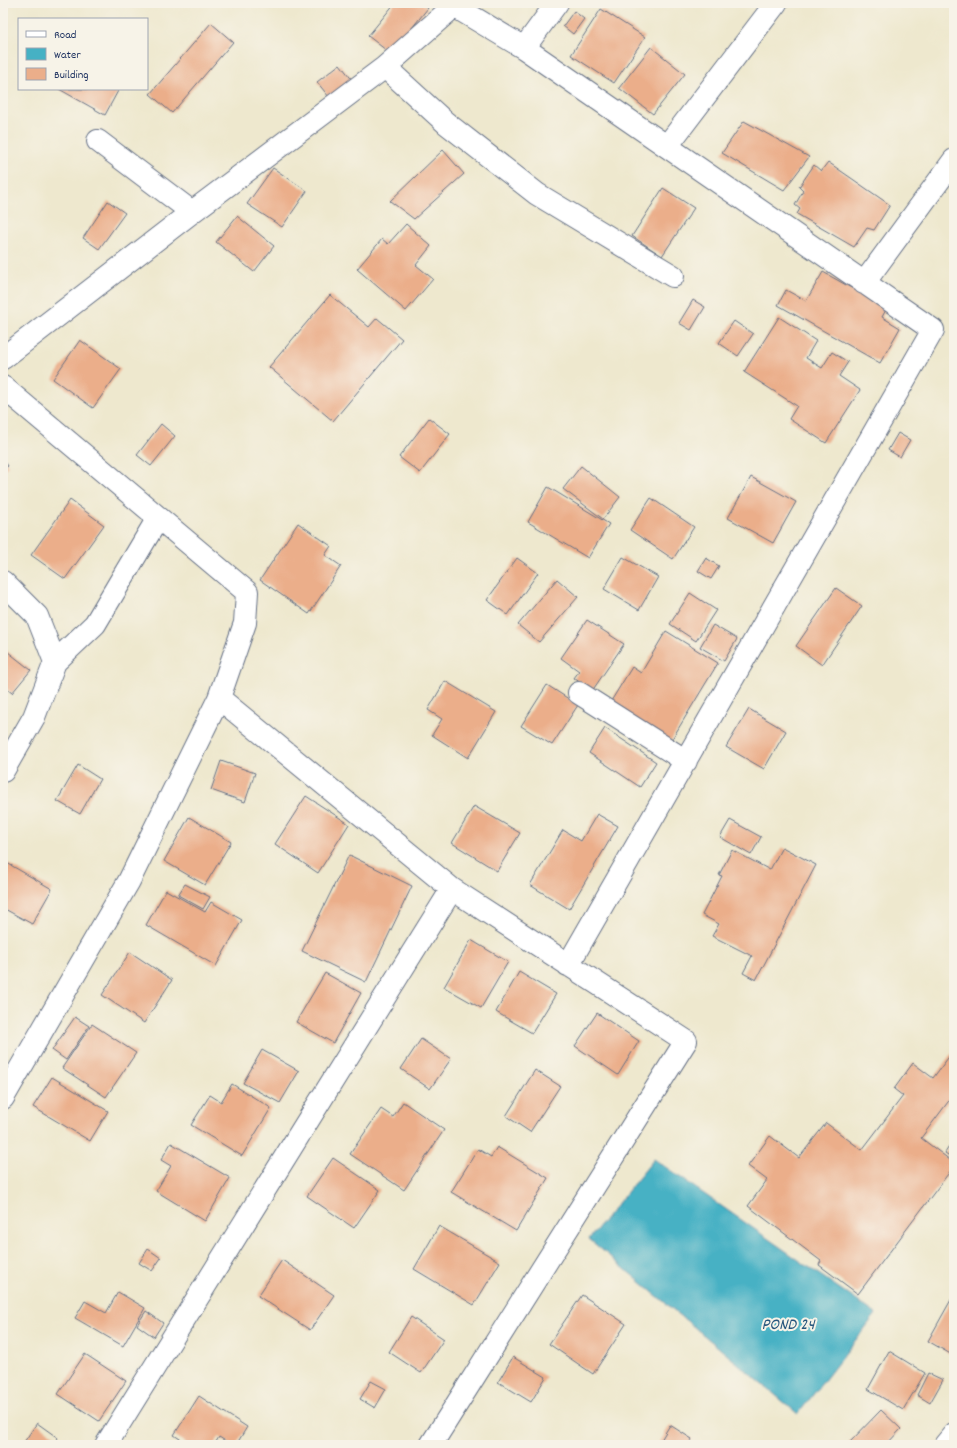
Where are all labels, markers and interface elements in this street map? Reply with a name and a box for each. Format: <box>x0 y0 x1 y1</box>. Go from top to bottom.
legend <box>18 18 148 90</box>
text: Road <box>54 27 76 44</box>
text: Water <box>54 47 81 64</box>
text: Building <box>54 67 89 84</box>
water label: POND 24 <box>761 1314 815 1338</box>

